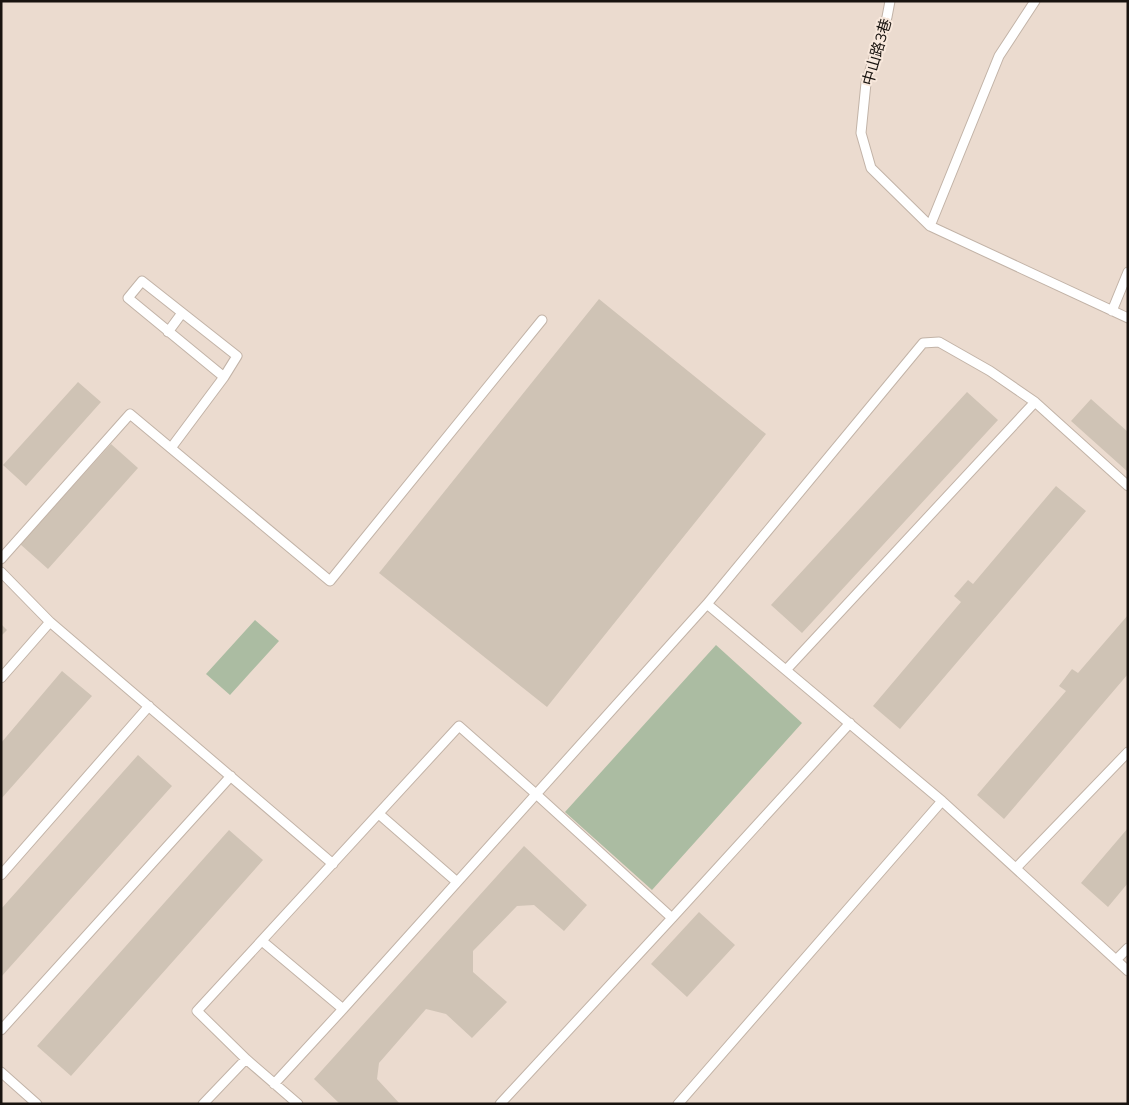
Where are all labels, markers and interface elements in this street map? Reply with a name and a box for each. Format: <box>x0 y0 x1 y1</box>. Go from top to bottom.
street label: 中山路3巷 <box>858 16 895 88</box>

